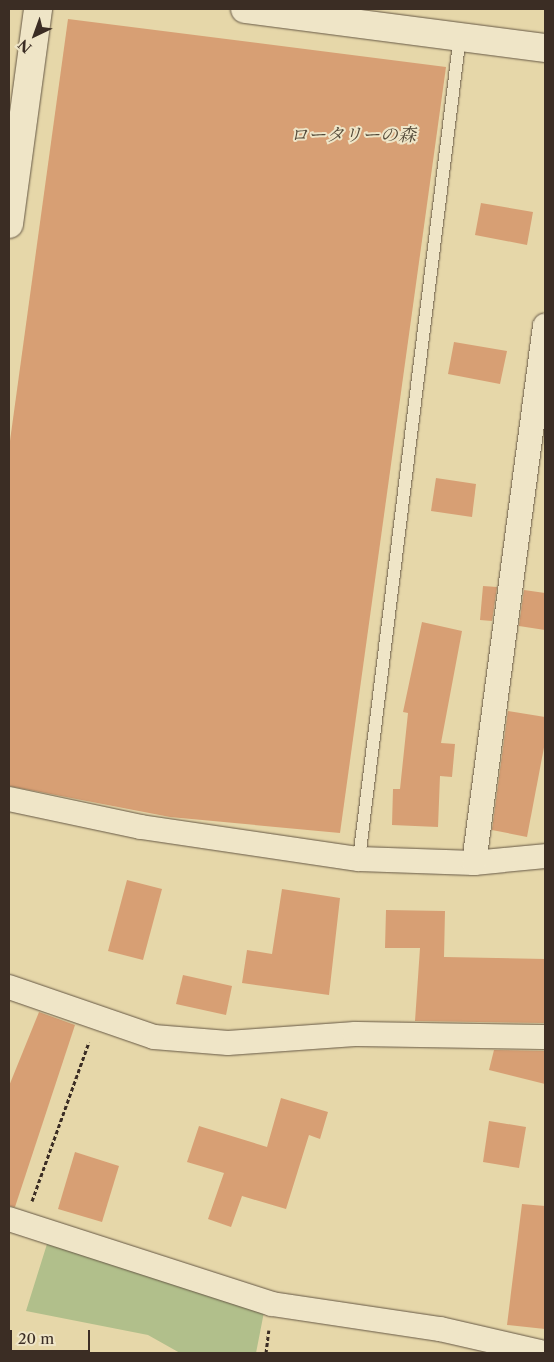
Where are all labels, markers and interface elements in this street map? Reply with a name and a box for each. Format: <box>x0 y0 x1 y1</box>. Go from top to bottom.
north arrow <box>10 10 60 60</box>
text: N <box>14 35 36 57</box>
park label: ロータリーの森 <box>290 124 416 146</box>
scale bar <box>12 1320 92 1352</box>
text: 20 m <box>18 1329 54 1348</box>

